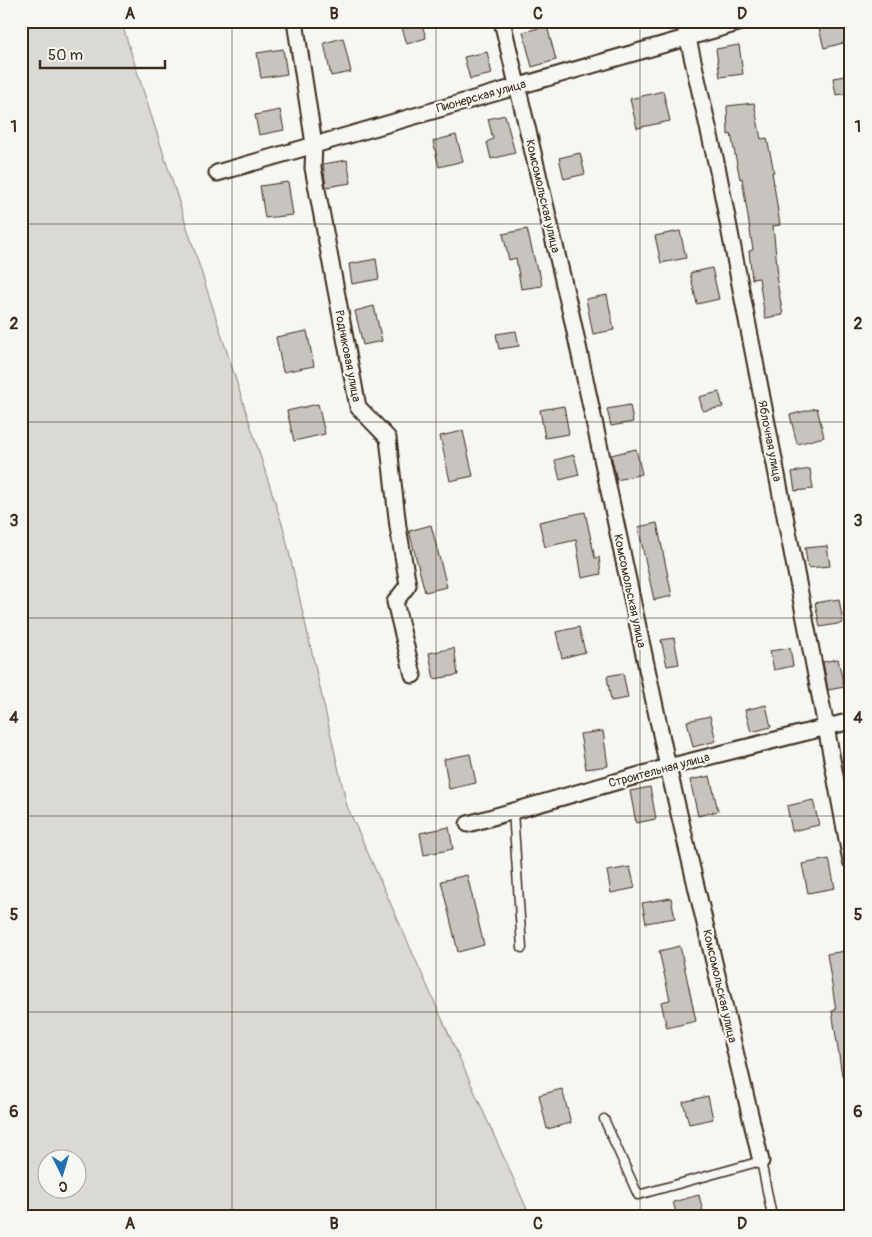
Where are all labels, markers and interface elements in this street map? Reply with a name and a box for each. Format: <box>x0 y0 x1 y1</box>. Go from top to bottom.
text: A <box>125 4 136 24</box>
text: B <box>329 4 339 24</box>
text: C <box>533 4 543 24</box>
text: D <box>737 4 747 24</box>
scale bar <box>40 38 165 70</box>
text: 50 m <box>48 46 83 65</box>
street label: Пионерская улица <box>435 76 528 116</box>
text: 1 <box>11 117 17 137</box>
text: 1 <box>855 117 861 137</box>
street label: Комсомольская улица <box>522 138 563 255</box>
street label: Родниковая улица <box>331 309 364 404</box>
text: 2 <box>10 314 19 334</box>
text: 2 <box>854 314 863 334</box>
street label: Яблочная улица <box>754 399 785 483</box>
text: 3 <box>10 511 19 531</box>
text: 3 <box>854 511 863 531</box>
street label: Комсомольская улица <box>610 533 649 650</box>
text: 4 <box>9 708 19 728</box>
text: 4 <box>853 708 863 728</box>
street label: Строительная улица <box>607 750 712 791</box>
text: 5 <box>10 905 19 925</box>
text: 5 <box>854 905 863 925</box>
street label: Комсомольская улица <box>699 928 740 1045</box>
text: 6 <box>9 1102 19 1122</box>
text: 6 <box>853 1102 863 1122</box>
north arrow <box>38 1150 88 1200</box>
text: С <box>58 1178 68 1195</box>
text: A <box>125 1214 136 1234</box>
text: B <box>329 1214 339 1234</box>
text: C <box>533 1214 543 1234</box>
text: D <box>737 1214 747 1234</box>

